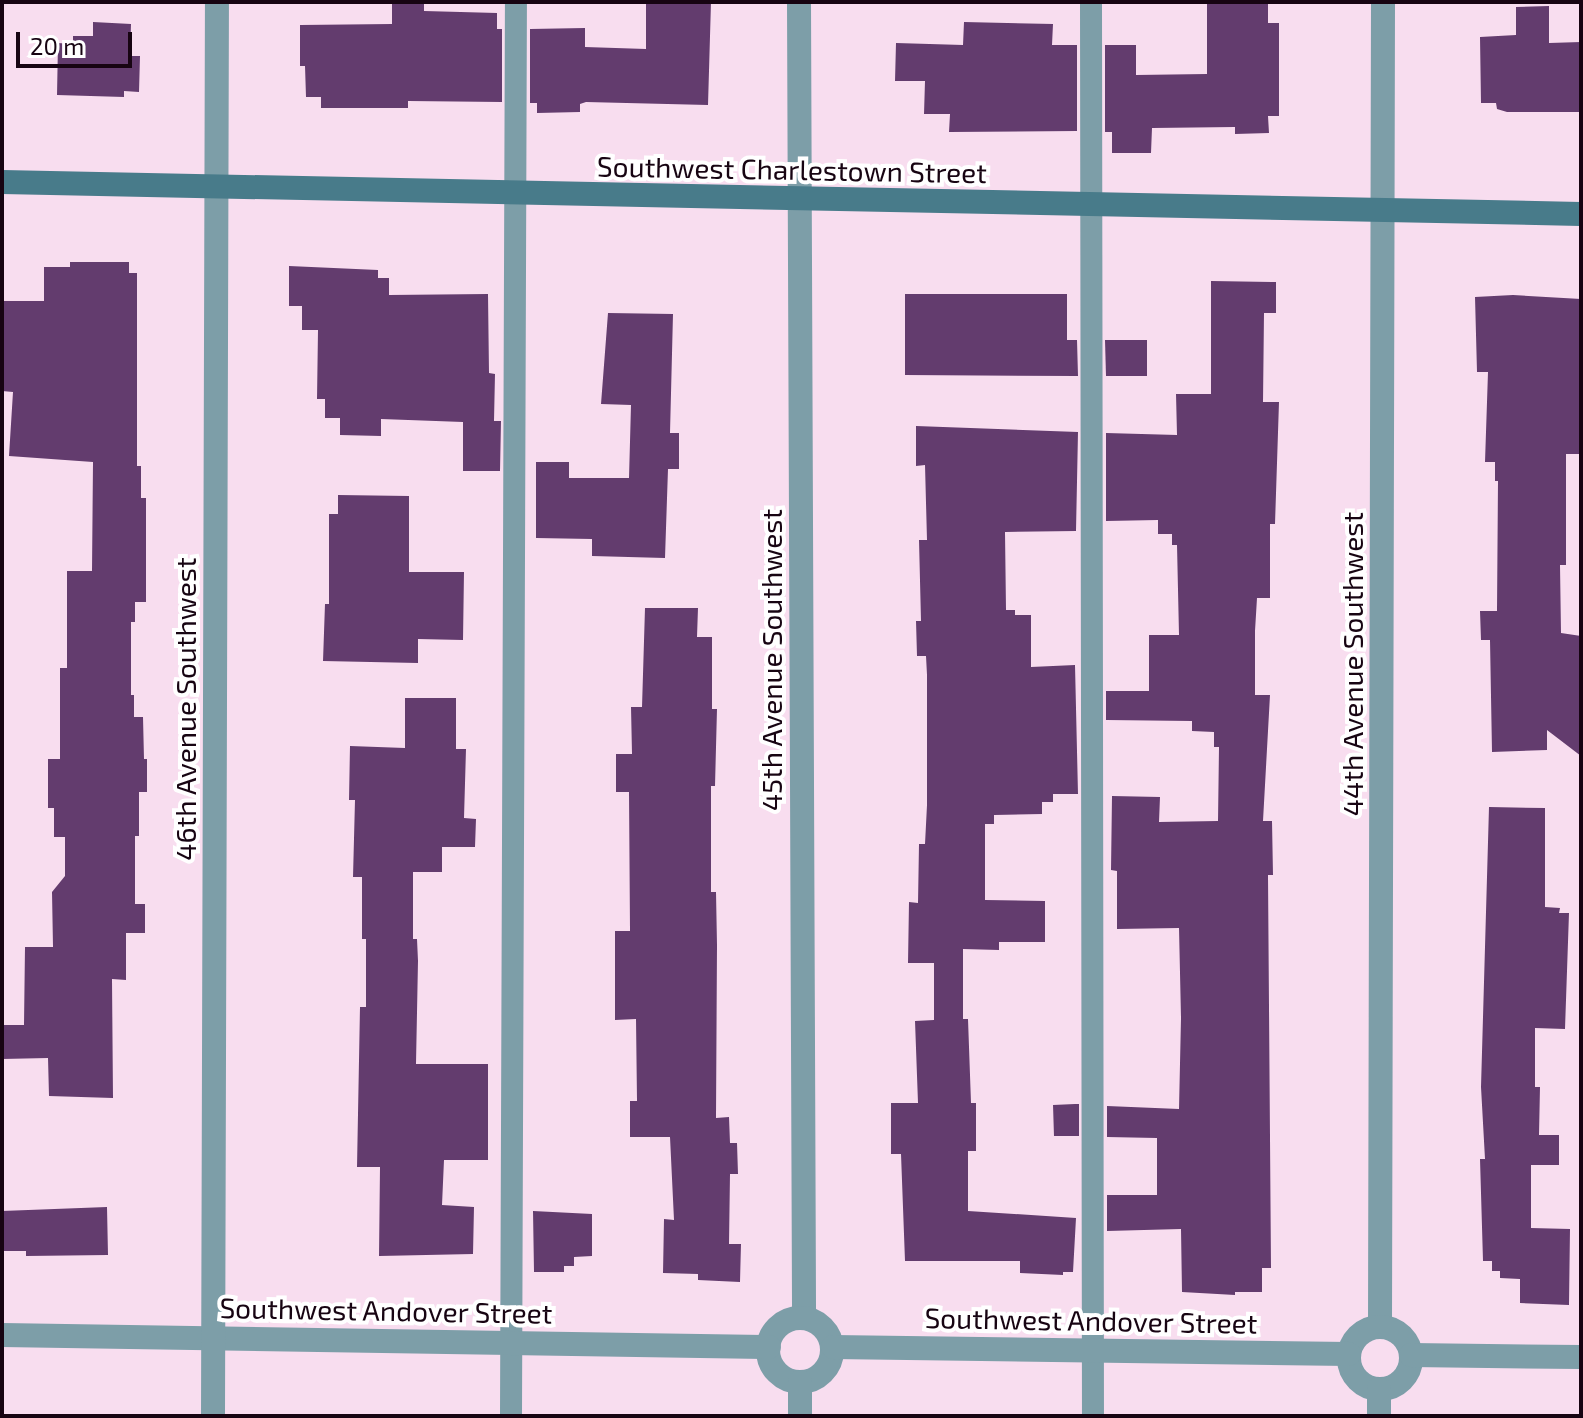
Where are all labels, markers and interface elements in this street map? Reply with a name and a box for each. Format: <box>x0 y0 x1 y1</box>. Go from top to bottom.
scale bar <box>20 16 136 66</box>
text: 20 m <box>30 31 84 60</box>
street label: Southwest Charlestown Street <box>597 149 987 189</box>
street label: 45th Avenue Southwest <box>754 509 788 811</box>
street label: 44th Avenue Southwest <box>1335 511 1369 817</box>
street label: 46th Avenue Southwest <box>168 557 202 861</box>
street label: Southwest Andover Street <box>219 1290 553 1330</box>
street label: Southwest Andover Street <box>924 1300 1258 1340</box>

